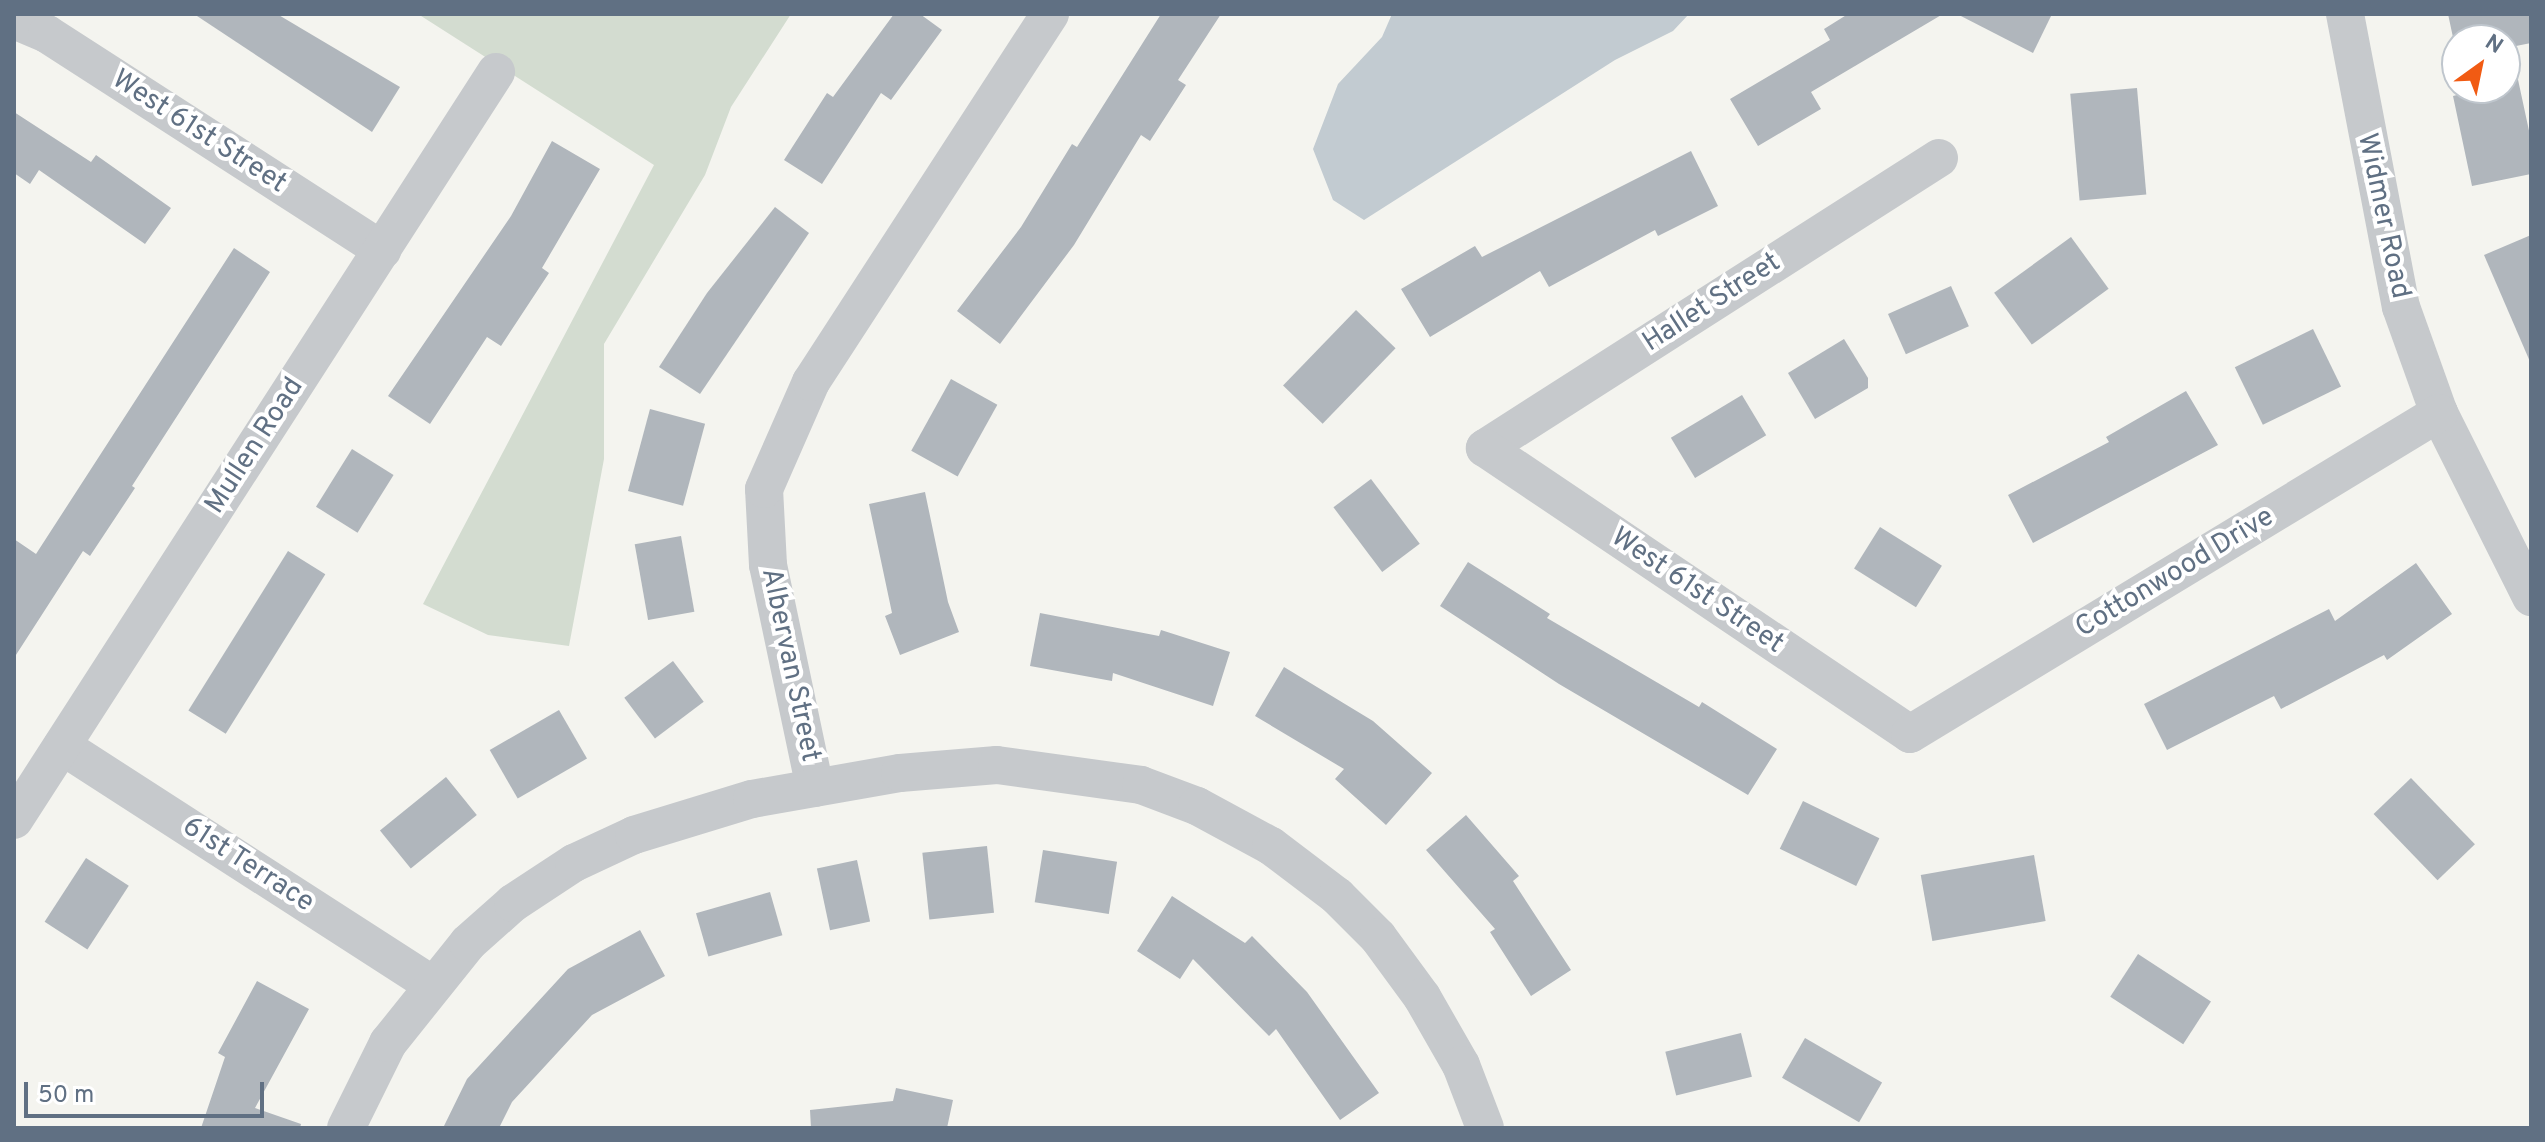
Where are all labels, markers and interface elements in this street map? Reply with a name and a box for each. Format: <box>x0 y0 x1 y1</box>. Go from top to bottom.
north arrow <box>2441 24 2521 104</box>
text: N <box>2479 30 2507 61</box>
street label: West 61st Street <box>105 63 293 201</box>
street label: Widmer Road <box>2349 130 2417 302</box>
street label: Hallet Street <box>1637 246 1787 360</box>
street label: Mullen Road <box>199 372 311 520</box>
street label: Cottonwood Drive <box>2070 501 2280 645</box>
street label: West 61st Street <box>1604 521 1790 661</box>
street label: Albervan Street <box>753 565 827 765</box>
street label: 61st Terrace <box>175 810 321 920</box>
scale bar <box>28 1066 268 1116</box>
text: 50 m <box>38 1081 94 1111</box>

